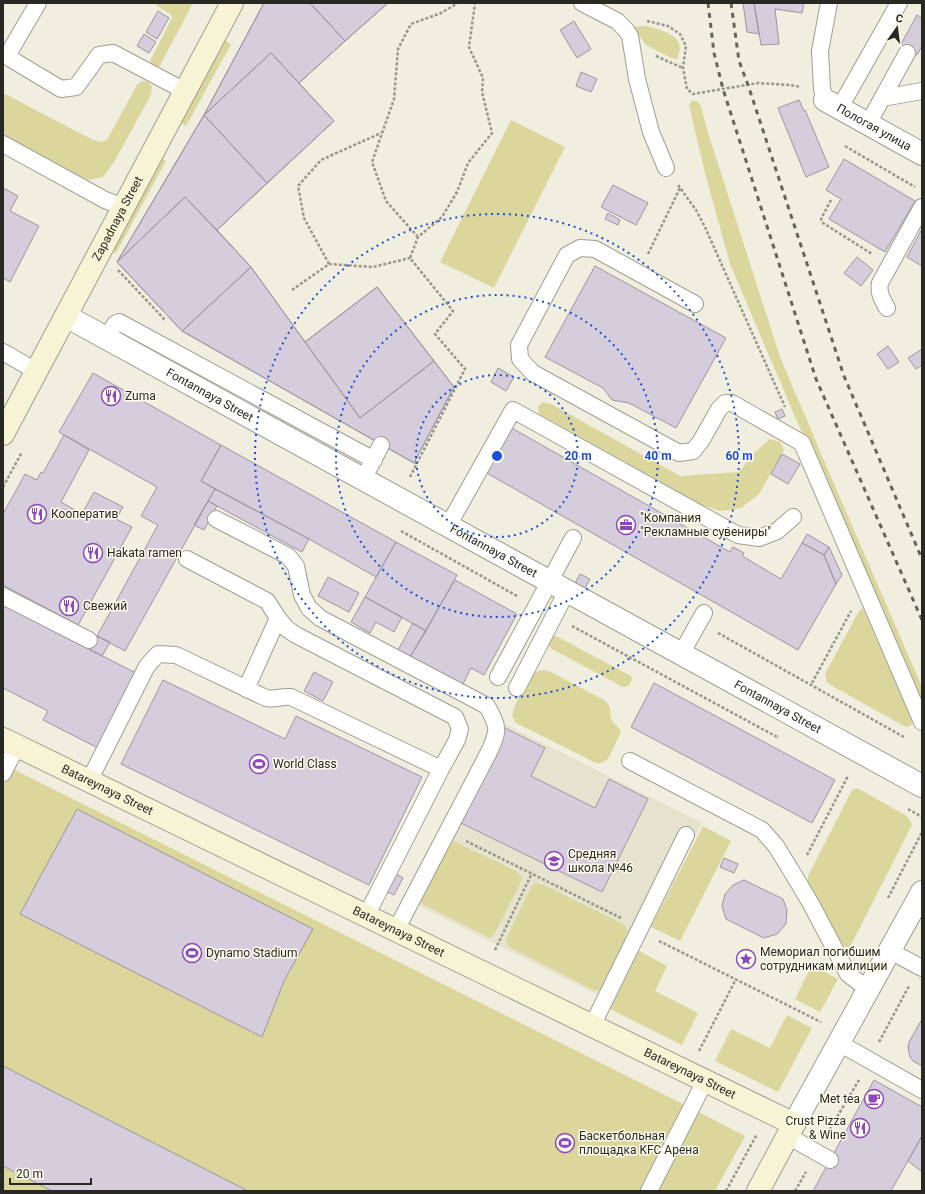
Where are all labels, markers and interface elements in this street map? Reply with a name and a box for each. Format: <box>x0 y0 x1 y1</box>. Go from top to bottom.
north arrow <box>877 8 917 48</box>
text: С <box>894 12 904 26</box>
street label: Пологая улица <box>834 101 914 154</box>
street label: Zapadnaya Street <box>89 174 146 263</box>
street label: Fontannaya Street <box>164 365 256 424</box>
restaurant icon: Zuma <box>100 385 122 407</box>
place label: Zuma <box>125 389 156 403</box>
centre of rings <box>490 449 504 463</box>
text: 20 m <box>564 449 592 463</box>
text: 40 m <box>644 449 672 463</box>
text: 60 m <box>725 449 753 463</box>
restaurant icon: Кооператив <box>26 503 48 525</box>
place label: Кооператив <box>51 507 118 521</box>
place label: "Компания "Рекламные сувениры" <box>640 511 771 539</box>
office icon: "Компания "Рекламные сувениры" <box>615 514 637 536</box>
street label: Fontannaya Street <box>448 521 540 580</box>
restaurant icon: Hakata ramen <box>82 542 104 564</box>
place label: Hakata ramen <box>107 546 182 560</box>
restaurant icon: Свежий <box>58 595 80 617</box>
place label: Свежий <box>83 599 127 613</box>
street label: Fontannaya Street <box>732 677 824 736</box>
sports icon: World Class <box>248 753 270 775</box>
place label: World Class <box>273 757 337 771</box>
street label: Batareynaya Street <box>59 762 156 818</box>
place label: Средняя школа №46 <box>568 847 633 875</box>
school or university icon: Средняя школа №46 <box>543 850 565 872</box>
street label: Batareynaya Street <box>350 903 447 960</box>
sports icon: Dynamo Stadium <box>181 942 203 964</box>
place label: Мемориал погибшим сотрудникам милиции <box>760 945 887 973</box>
place label: Dynamo Stadium <box>206 946 297 960</box>
place icon: Мемориал погибшим сотрудникам милиции <box>735 948 757 970</box>
street label: Batareynaya Street <box>642 1045 738 1102</box>
cafe icon: Met tea <box>863 1088 885 1110</box>
place label: Met tea <box>819 1092 860 1106</box>
place label: Crust Pizza & Wine <box>785 1114 846 1142</box>
restaurant icon: Crust Pizza & Wine <box>849 1117 871 1139</box>
place label: Баскетбольная площадка KFC Арена <box>579 1129 699 1157</box>
sports icon: Баскетбольная площадка KFC Арена <box>554 1132 576 1154</box>
scale bar <box>10 1160 91 1186</box>
text: 20 m <box>16 1167 43 1181</box>

